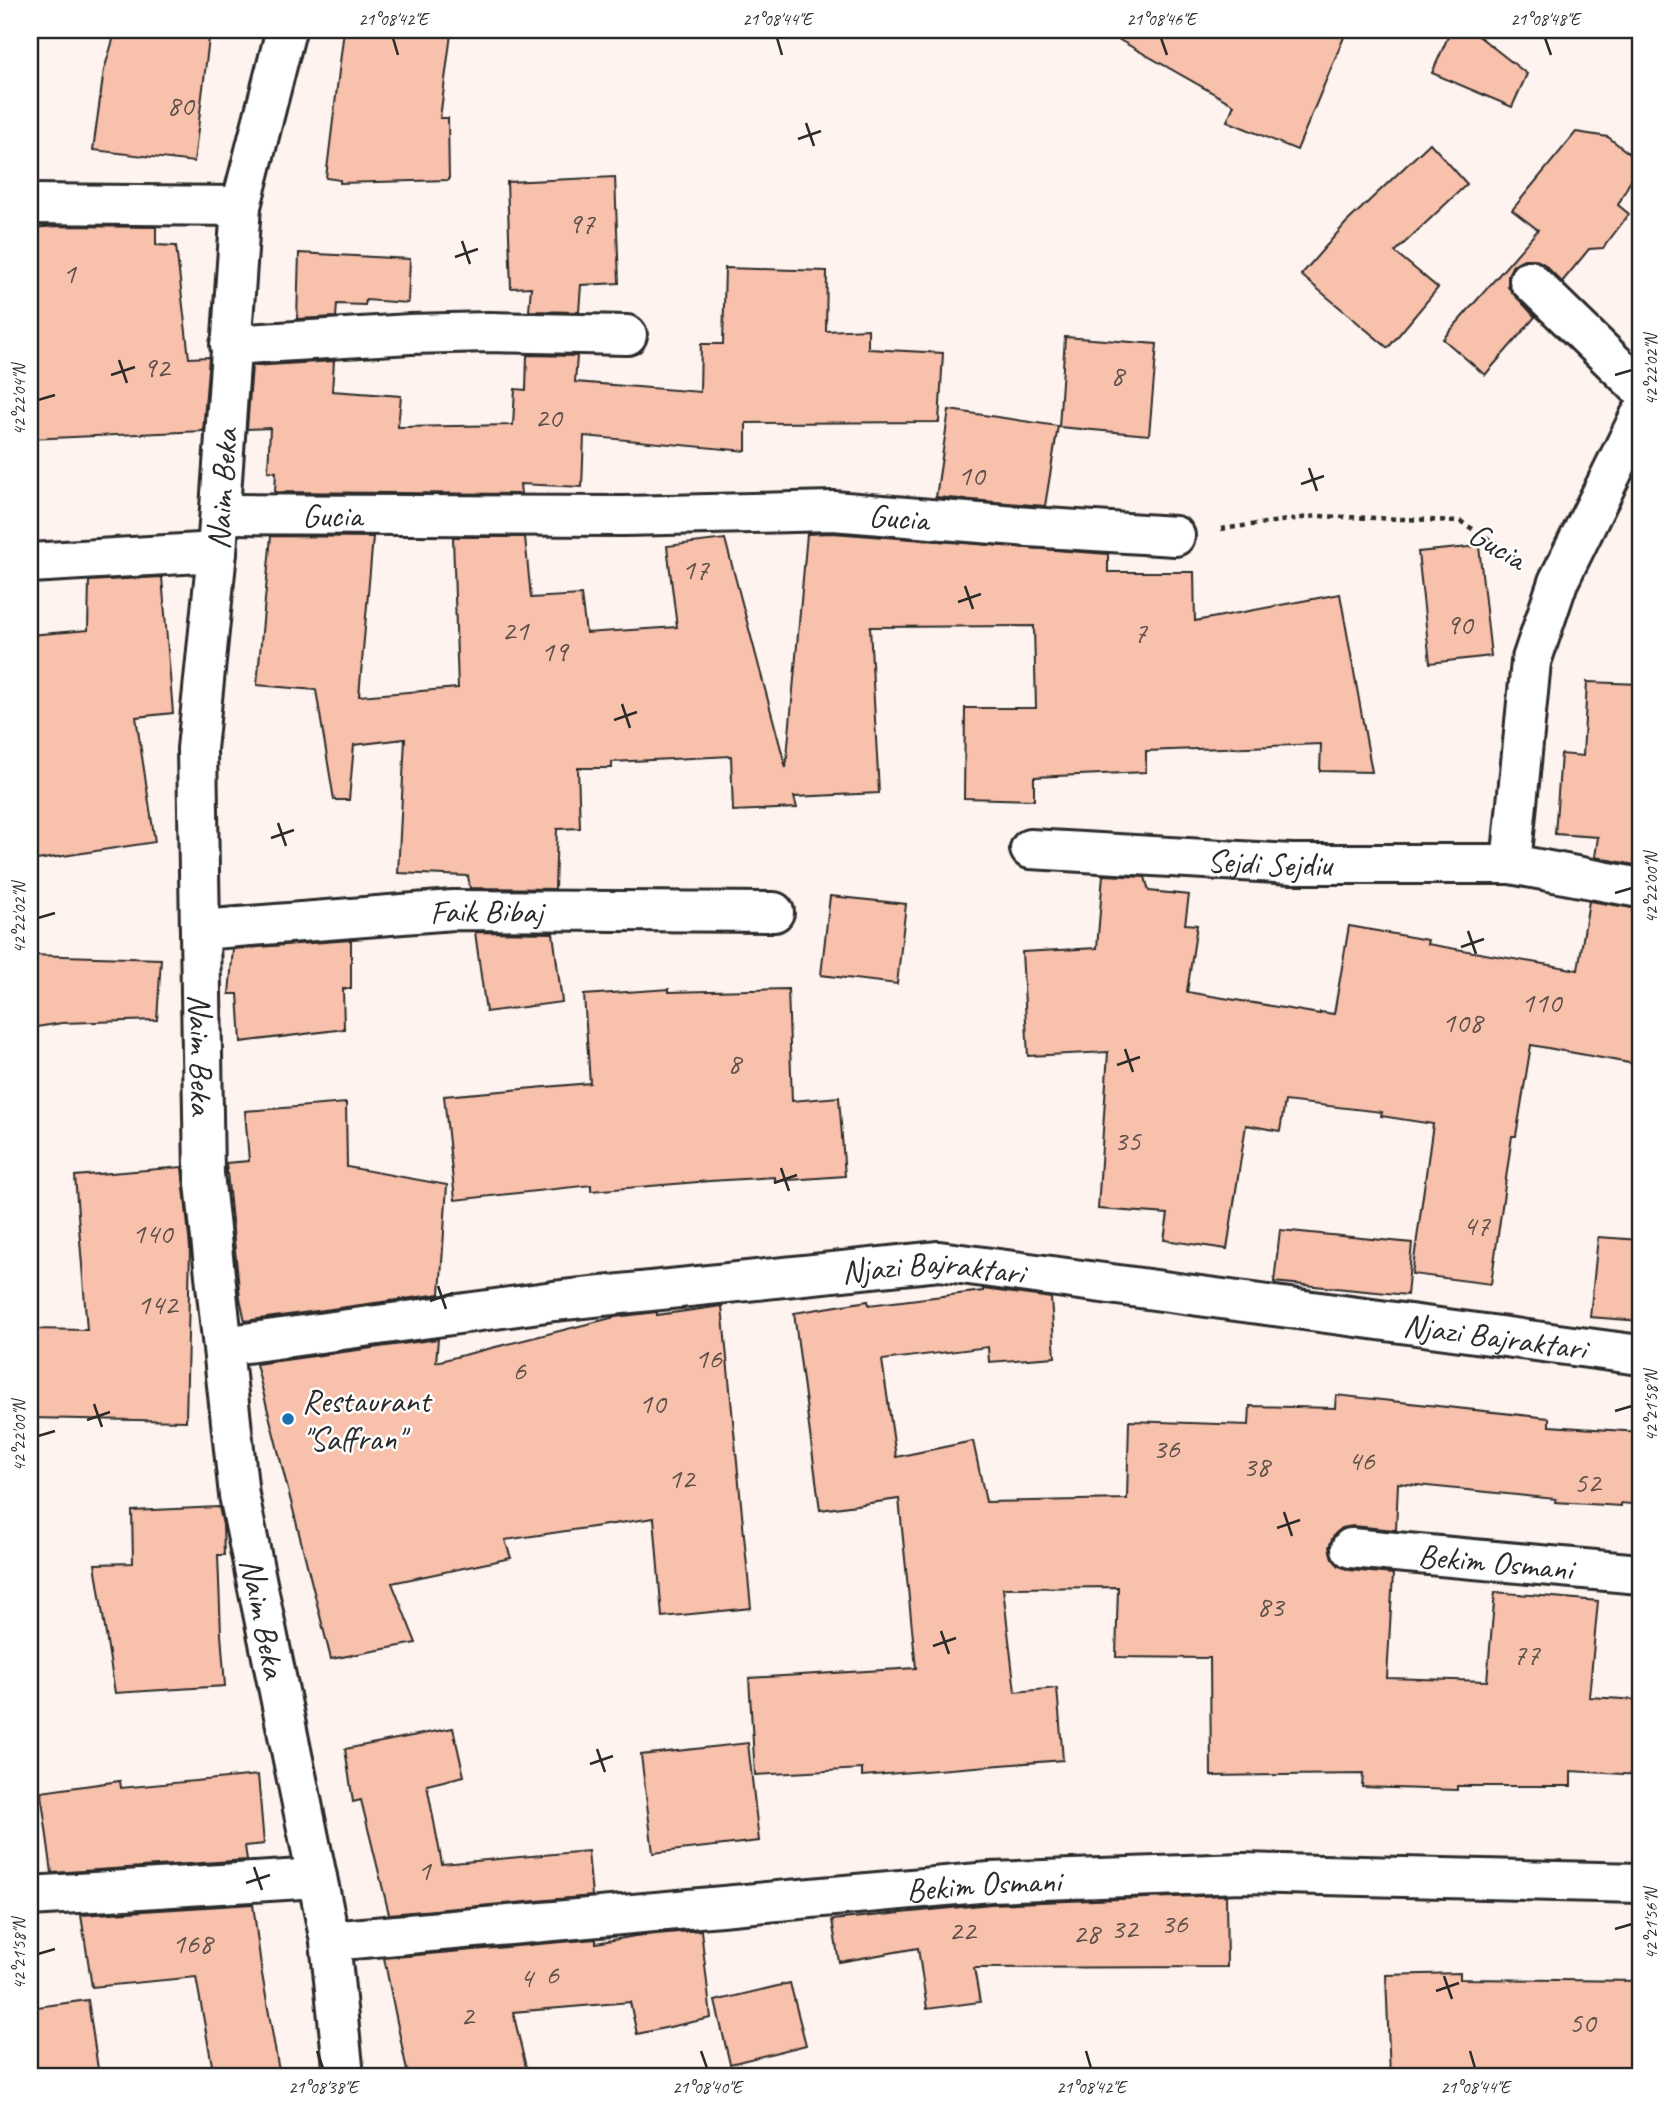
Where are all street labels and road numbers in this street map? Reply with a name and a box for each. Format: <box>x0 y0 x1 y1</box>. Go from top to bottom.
street label: Naim Beka <box>197 425 247 551</box>
street label: Gucia <box>302 494 364 537</box>
street label: Gucia <box>867 494 933 541</box>
street label: Gucia <box>1461 512 1536 581</box>
street label: Sejdi Sejdiu <box>1206 839 1334 886</box>
street label: Faik Bibaj <box>428 889 546 934</box>
street label: Naim Beka <box>179 994 223 1118</box>
street label: Njazi Bajraktari <box>839 1241 1030 1295</box>
street label: Njazi Bajraktari <box>1401 1304 1592 1370</box>
street label: Bekim Osmani <box>1416 1534 1578 1590</box>
street label: Naim Beka <box>230 1555 296 1684</box>
street label: Bekim Osmani <box>904 1859 1065 1911</box>

